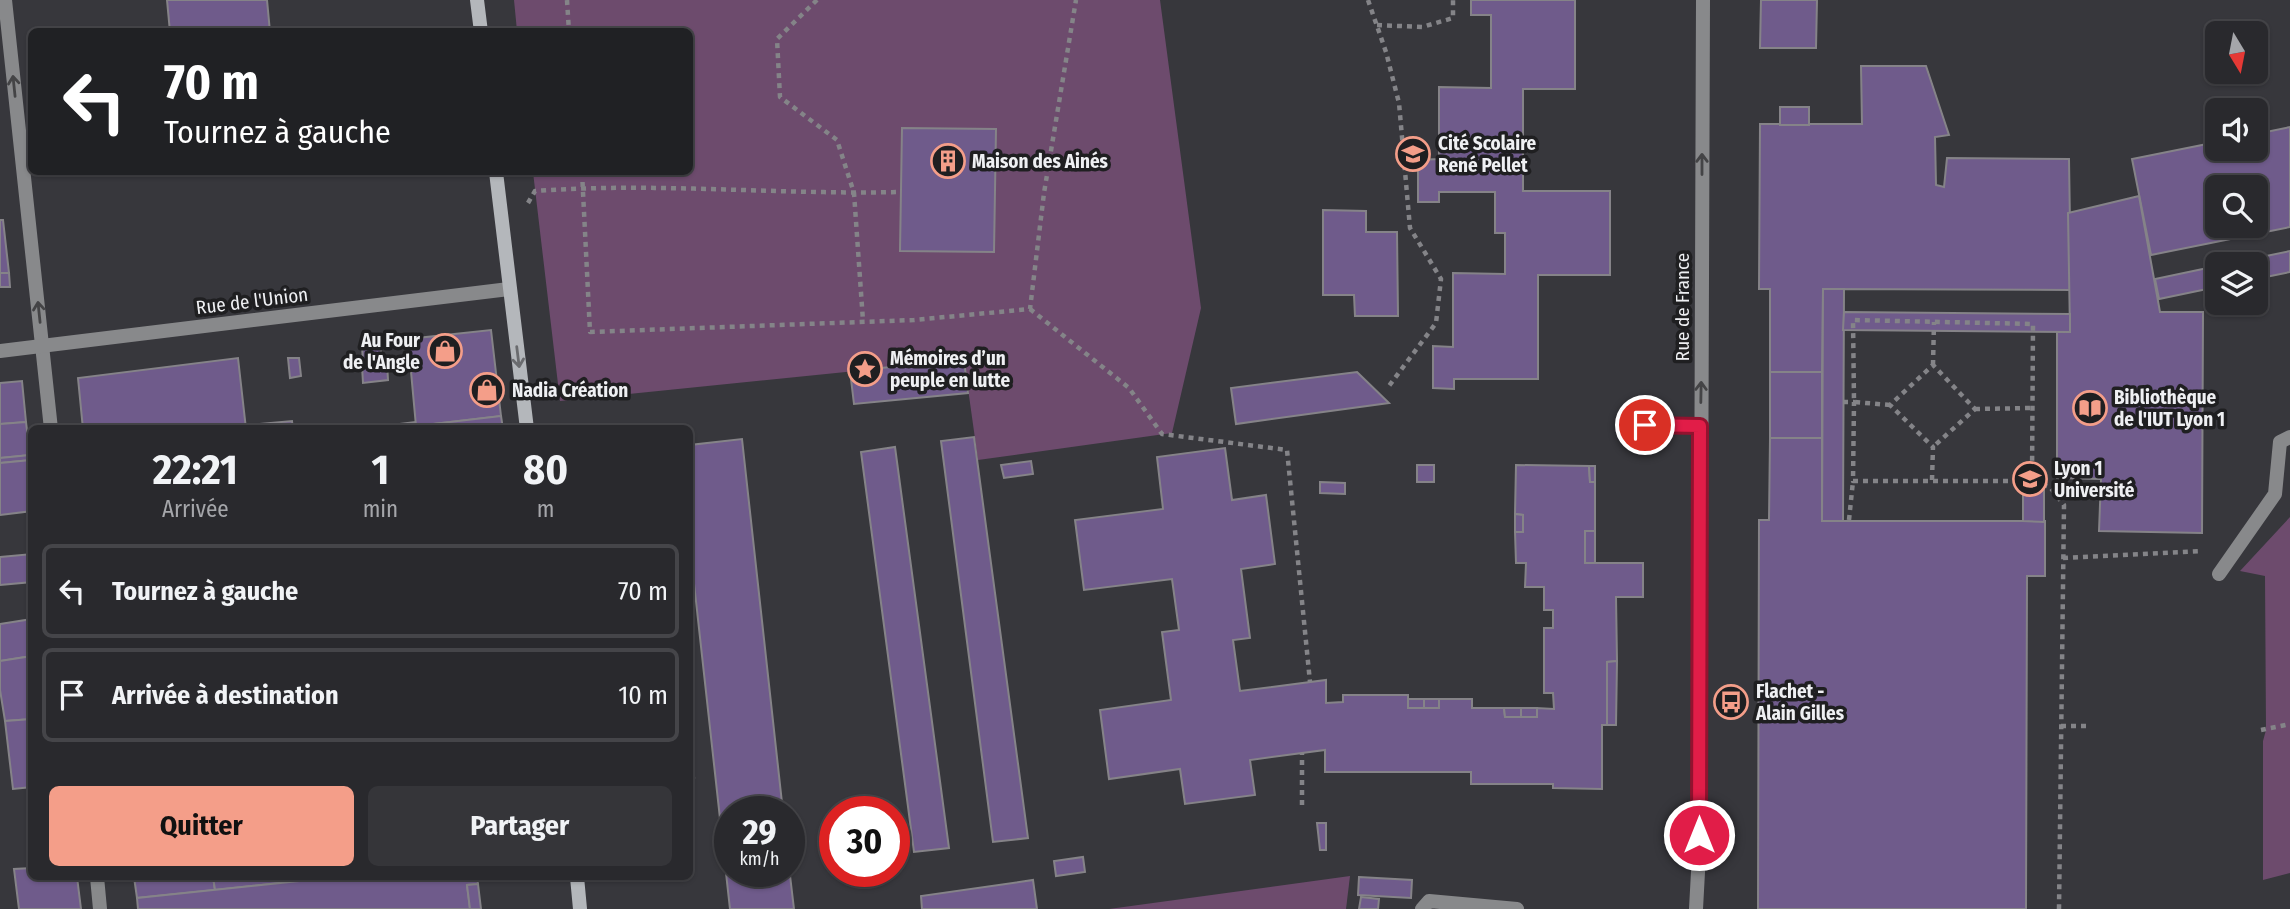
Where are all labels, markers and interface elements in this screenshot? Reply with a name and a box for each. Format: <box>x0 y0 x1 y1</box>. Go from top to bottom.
north arrow <box>2205 21 2268 84</box>
map controls <box>2205 21 2268 315</box>
text: 70 m <box>164 53 259 112</box>
icon: left <box>49 56 140 147</box>
one-way arrow <box>8 75 21 98</box>
button: sound <box>2205 98 2268 161</box>
text: Tournez à gauche <box>164 113 391 151</box>
place label: Cité Scolaire René Pellet <box>1438 132 1537 177</box>
school or university icon: Cité Scolaire René Pellet <box>1394 135 1432 173</box>
building icon: Maison des Ainés <box>929 142 967 180</box>
place label: Maison des Ainés <box>972 150 1109 173</box>
one-way arrow <box>1695 153 1709 176</box>
button: search <box>2205 175 2268 238</box>
button: layers <box>2205 252 2268 315</box>
street label: Rue de France <box>1671 253 1694 361</box>
street label: Rue de l'Union <box>195 283 309 319</box>
one-way arrow <box>32 301 45 324</box>
place label: Au Four de l'Angle <box>343 329 421 374</box>
shop icon: Au Four de l'Angle <box>426 332 464 370</box>
one-way arrow <box>511 345 524 368</box>
place label: Mémoires d’un peuple en lutte <box>890 347 1010 392</box>
place icon: Mémoires d’un peuple en lutte <box>846 350 884 388</box>
shop icon: Nadia Création <box>468 371 506 409</box>
place label: Nadia Création <box>512 379 628 402</box>
one-way arrow <box>1694 380 1707 403</box>
place label: Bibliothèque de l'IUT Lyon 1 <box>2114 386 2225 431</box>
library icon: Bibliothèque de l'IUT Lyon 1 <box>2071 389 2109 427</box>
pin <box>1615 395 1675 455</box>
icon: arrive <box>1626 406 1664 444</box>
text: 22:21 <box>153 445 238 495</box>
text: 1 <box>372 445 389 495</box>
text: 80 <box>523 445 568 495</box>
place label: Lyon 1 Université <box>2054 457 2135 502</box>
school or university icon: Lyon 1 Université <box>2011 460 2049 498</box>
text: Arrivée <box>162 495 229 523</box>
text: min <box>363 495 398 523</box>
text: m <box>537 495 554 523</box>
icon: left <box>53 572 91 610</box>
text: Tournez à gauche <box>112 576 298 607</box>
text: 70 m <box>618 576 668 607</box>
icon: arrive <box>53 676 91 714</box>
text: Arrivée à destination <box>112 680 339 711</box>
text: 10 m <box>618 680 668 711</box>
place label: Flachet - Alain Gilles <box>1755 680 1845 725</box>
bus stop icon: Flachet - Alain Gilles <box>1712 683 1750 721</box>
button: Quitter <box>49 786 354 866</box>
button: Partager <box>368 786 672 866</box>
speed limit sign: 30 <box>819 796 910 887</box>
position arrow <box>1662 798 1736 872</box>
text: 29 <box>742 811 777 853</box>
text: km/h <box>739 848 780 870</box>

